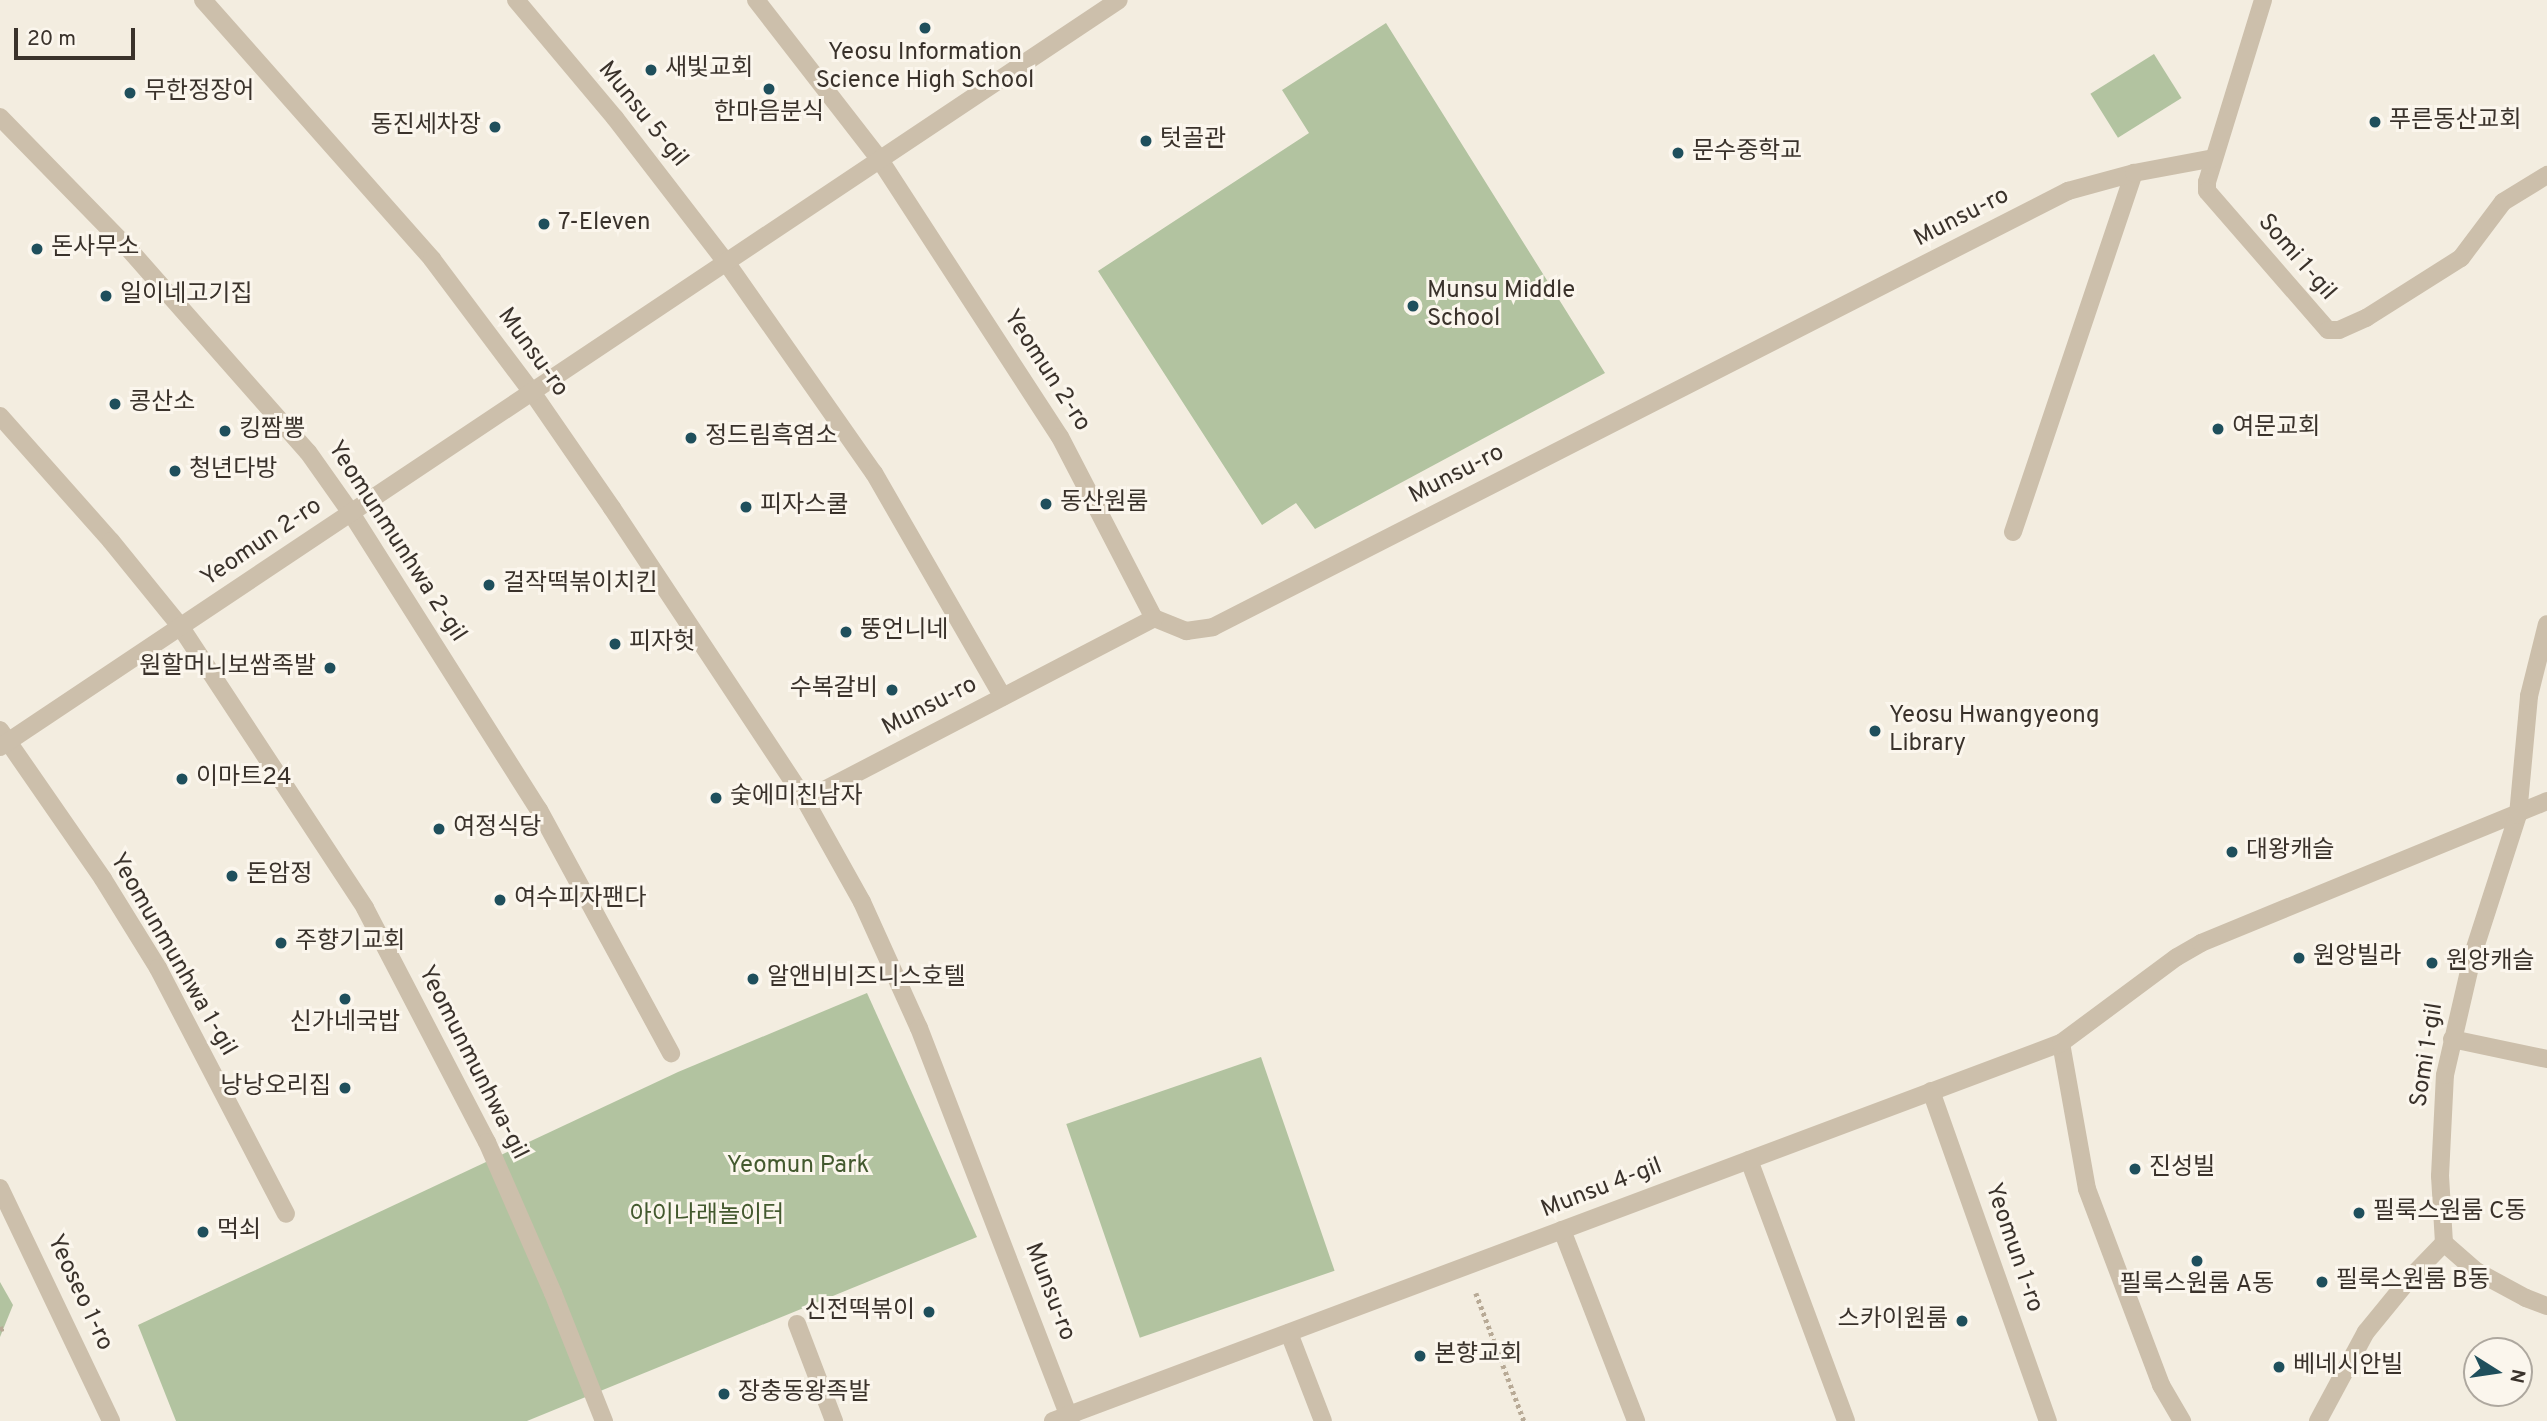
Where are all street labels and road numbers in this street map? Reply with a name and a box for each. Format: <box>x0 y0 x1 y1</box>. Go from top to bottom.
street label: Munsu 5-gil <box>591 57 693 173</box>
street label: Munsu-ro <box>1910 182 2014 254</box>
street label: Somi 1-gil <box>2251 209 2341 307</box>
street label: Munsu-ro <box>490 303 574 403</box>
street label: Yeomun 2-ro <box>996 305 1096 437</box>
street label: Yeomunmunhwa 2-gil <box>320 436 472 648</box>
street label: Munsu-ro <box>1405 439 1509 511</box>
street label: Yeomun 2-ro <box>196 492 328 594</box>
street label: Munsu-ro <box>878 671 982 743</box>
street label: Yeomunmunhwa 1-gil <box>102 849 242 1061</box>
street label: Yeomunmunhwa-gil <box>411 961 533 1165</box>
street label: Somi 1-gil <box>2406 1001 2450 1109</box>
street label: Munsu 4-gil <box>1537 1153 1667 1225</box>
street label: Yeomun 1-ro <box>1977 1180 2049 1316</box>
street label: Yeoseo 1-ro <box>40 1230 118 1356</box>
street label: Munsu-ro <box>1017 1239 1081 1345</box>

